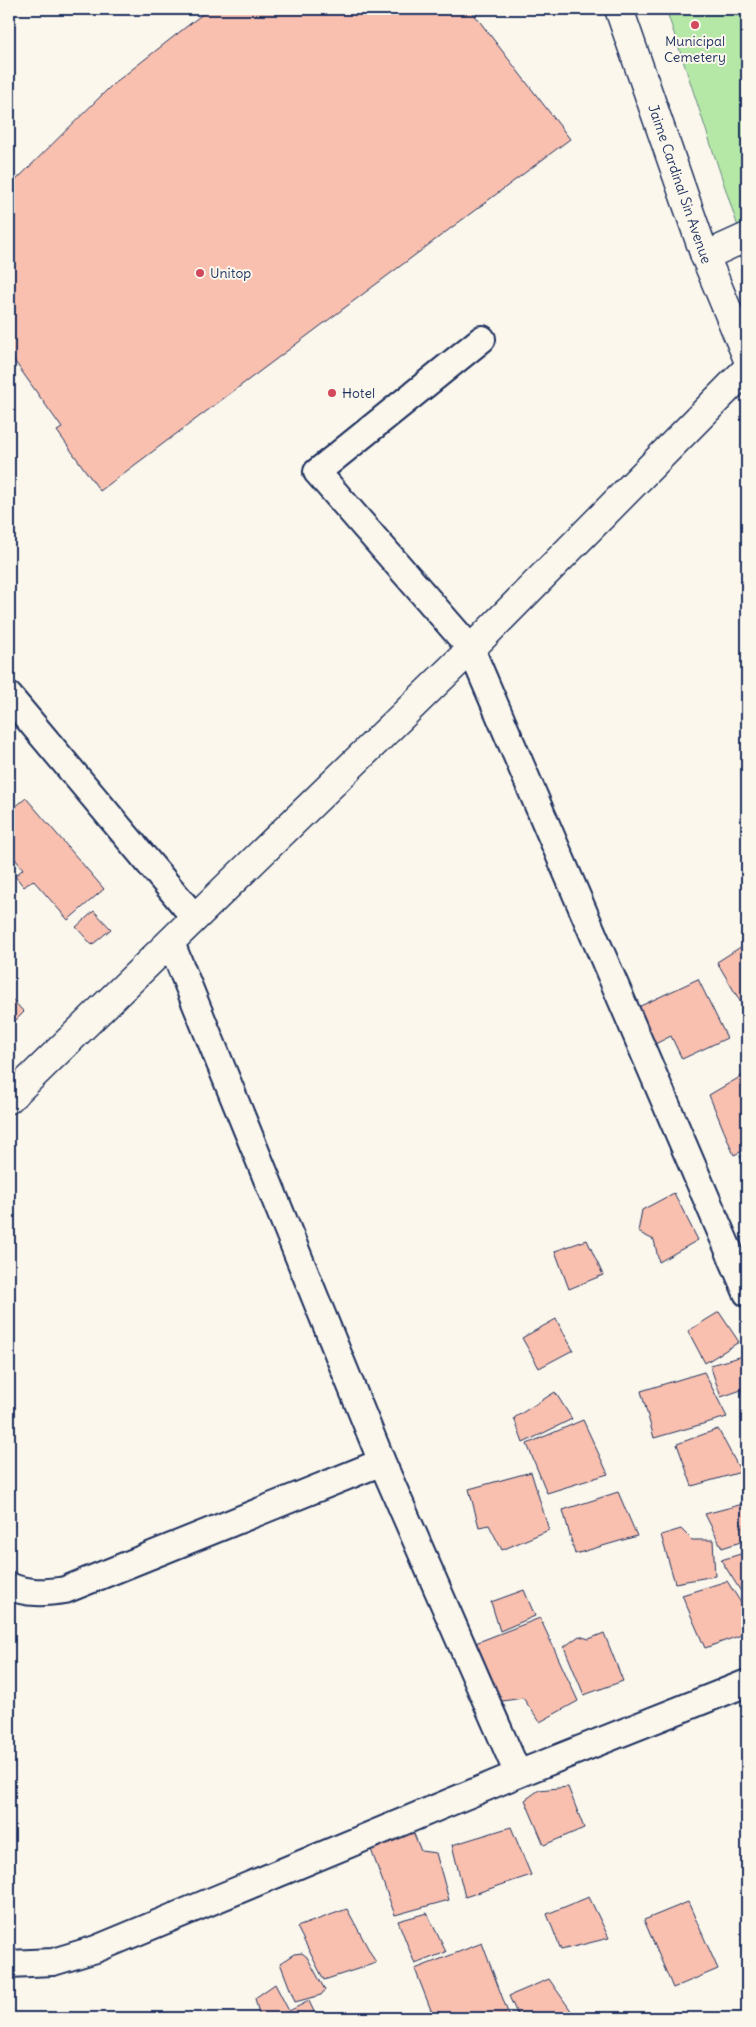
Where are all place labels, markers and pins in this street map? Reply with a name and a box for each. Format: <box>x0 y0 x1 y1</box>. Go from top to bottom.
marker: Municipal Cemetery <box>689 19 701 31</box>
place label: Municipal Cemetery <box>664 32 726 66</box>
place label: Unitop <box>210 264 251 282</box>
marker: Unitop <box>194 267 206 279</box>
place label: Hotel <box>342 384 375 402</box>
marker: Hotel <box>326 387 338 399</box>

